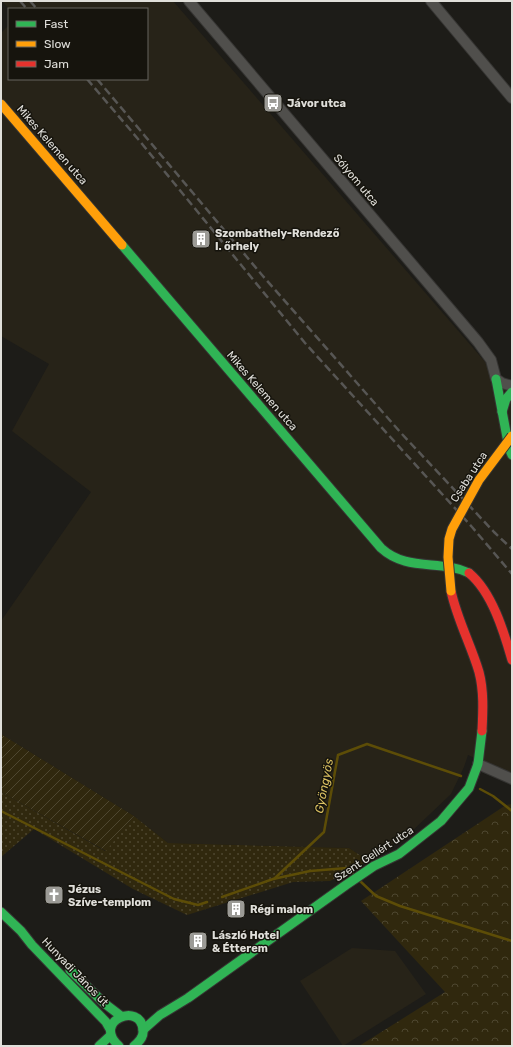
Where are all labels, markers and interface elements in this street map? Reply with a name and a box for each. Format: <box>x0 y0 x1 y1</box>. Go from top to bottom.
legend <box>8 8 148 80</box>
text: Fast <box>44 17 68 31</box>
text: Slow <box>44 37 71 51</box>
text: Jam <box>44 57 69 71</box>
bus stop icon: Jávor utca <box>262 92 284 114</box>
place label: Jávor utca <box>287 97 346 110</box>
street label: Mikes Kelemen utca <box>14 103 90 187</box>
street label: Sólyom utca <box>331 151 381 209</box>
place label: Szombathely-Rendező I. őrhely <box>215 227 340 253</box>
building icon: Szombathely-Rendező I. őrhely <box>190 228 212 250</box>
street label: Mikes Kelemen utca <box>224 349 300 433</box>
street label: Csaba utca <box>448 449 490 505</box>
water label: Gyöngyös <box>312 758 336 814</box>
street label: Szent Gellért utca <box>332 824 416 884</box>
place label: Jézus Szíve-templom <box>68 883 151 909</box>
church icon: Jézus Szíve-templom <box>43 884 65 906</box>
building icon: Régi malom <box>225 898 247 920</box>
place label: Régi malom <box>250 903 313 916</box>
place label: László Hotel & Étterem <box>212 929 279 955</box>
building icon: László Hotel & Étterem <box>187 930 209 952</box>
street label: Hunyadi János út <box>39 935 111 1009</box>

